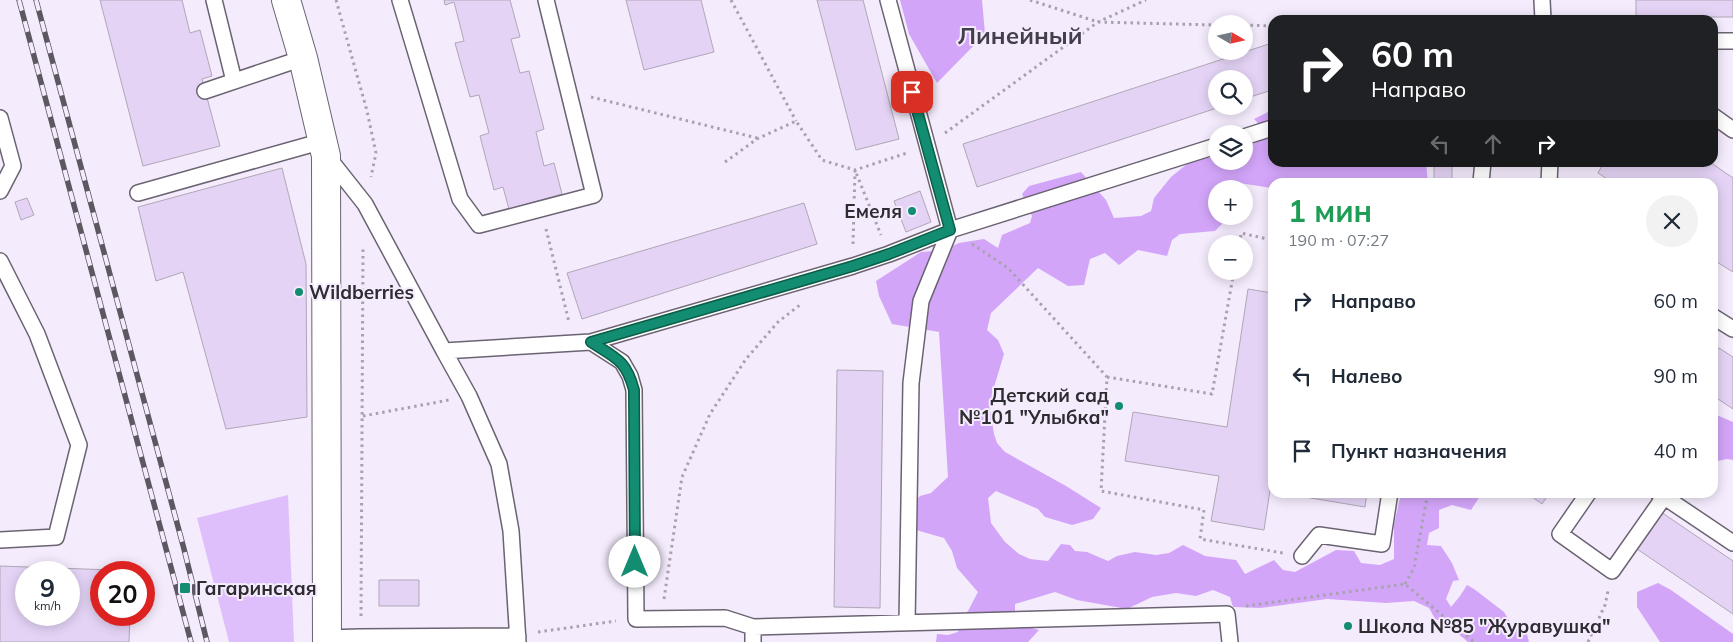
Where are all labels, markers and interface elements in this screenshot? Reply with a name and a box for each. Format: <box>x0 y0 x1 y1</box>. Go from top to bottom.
north arrow <box>1208 15 1252 60</box>
map controls <box>1208 15 1253 280</box>
district label: Линейный <box>958 20 1082 50</box>
text: 60 m <box>1371 32 1454 76</box>
icon: right <box>1288 35 1353 100</box>
button: search <box>1208 70 1253 115</box>
pin <box>891 71 933 113</box>
text: Направо <box>1371 75 1466 103</box>
icon: arrive <box>898 78 926 106</box>
button: layers <box>1208 125 1253 170</box>
icon: left <box>1426 130 1454 158</box>
icon: ahead <box>1479 130 1507 158</box>
icon: right <box>1532 130 1560 158</box>
button: + <box>1208 180 1253 225</box>
text: 1 мин <box>1288 192 1372 230</box>
button: close <box>1646 195 1698 247</box>
place label: Емеля <box>844 199 902 223</box>
marker: Емеля <box>906 205 918 217</box>
text: 190 m · 07:27 <box>1288 230 1389 250</box>
button: − <box>1208 235 1253 280</box>
place label: Wildberries <box>309 280 414 304</box>
marker: Wildberries <box>293 286 305 298</box>
icon: right <box>1288 287 1316 315</box>
text: Направо <box>1331 289 1416 313</box>
text: 60 m <box>1654 289 1698 313</box>
icon: left <box>1288 362 1316 390</box>
text: Налево <box>1331 364 1403 388</box>
text: 90 m <box>1654 364 1698 388</box>
place label: Детский сад №101 "Улыбка" <box>959 383 1109 429</box>
marker: Детский сад №101 "Улыбка" <box>1113 400 1125 412</box>
icon: arrive <box>1288 437 1316 465</box>
text: Пункт назначения <box>1331 439 1507 463</box>
text: 40 m <box>1654 439 1698 463</box>
position arrow <box>608 535 660 587</box>
speed limit sign: 20 <box>90 561 155 626</box>
text: 9 <box>40 572 55 603</box>
place label: Гагаринская <box>196 576 317 600</box>
marker: Гагаринская <box>178 581 192 595</box>
text: km/h <box>34 598 61 613</box>
place label: Школа №85 "Журавушка" <box>1358 614 1611 638</box>
marker: Школа №85 "Журавушка" <box>1342 620 1354 632</box>

